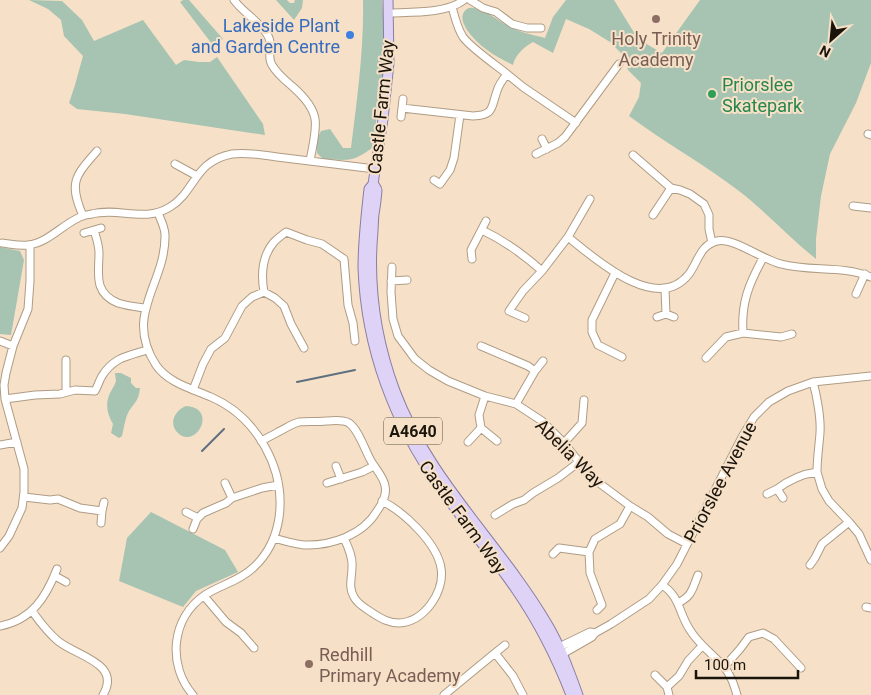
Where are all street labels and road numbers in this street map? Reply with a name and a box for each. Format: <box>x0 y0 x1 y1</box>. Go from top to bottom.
street label: Castle Farm Way <box>364 38 399 175</box>
street label: Abelia Way <box>531 414 609 492</box>
road number: A4640 <box>384 418 442 444</box>
street label: Priorslee Avenue <box>679 418 761 546</box>
street label: Castle Farm Way <box>415 456 511 578</box>

